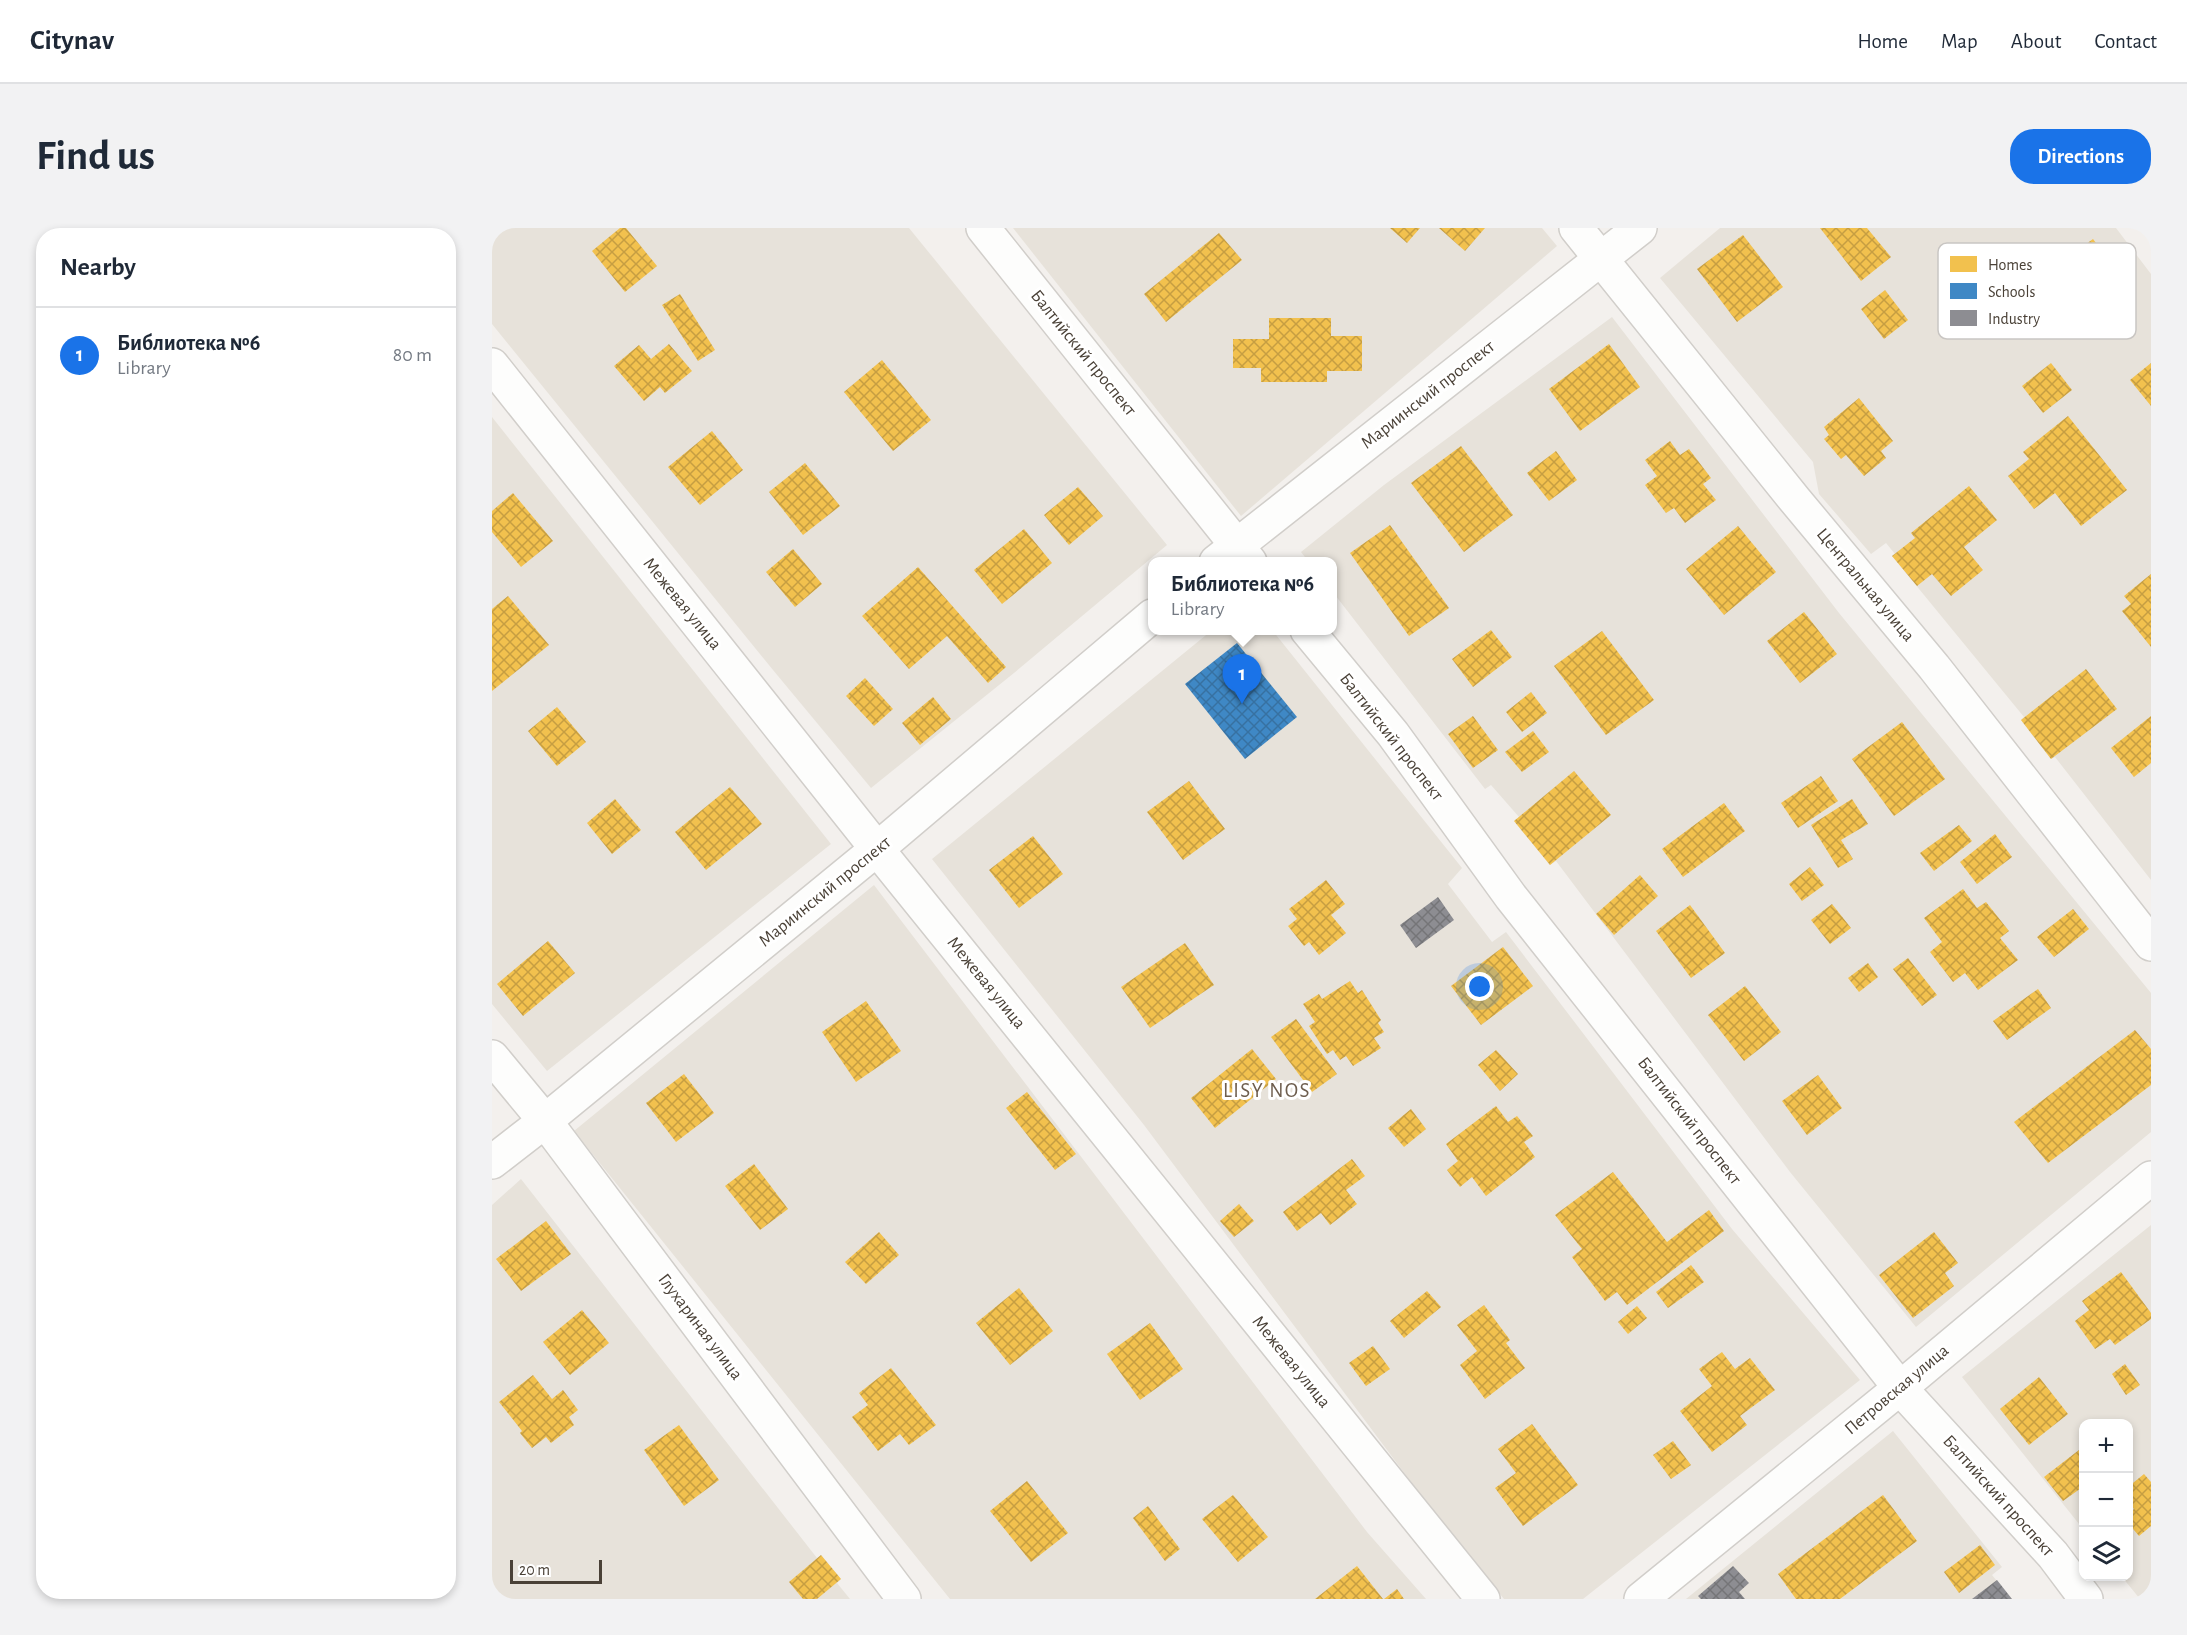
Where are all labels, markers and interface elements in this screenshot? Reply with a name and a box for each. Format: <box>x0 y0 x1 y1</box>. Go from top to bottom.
text: Citynav <box>30 27 114 55</box>
text: Home <box>1857 31 1908 52</box>
text: Map <box>1941 31 1978 52</box>
text: About <box>2011 31 2061 52</box>
text: Contact <box>2094 31 2157 52</box>
button: Directions <box>2010 129 2151 184</box>
text: Find us <box>36 135 155 177</box>
legend <box>1938 243 2136 339</box>
text: Nearby <box>60 254 136 280</box>
text: Homes <box>1988 257 2032 273</box>
text: Schools <box>1988 284 2035 300</box>
street label: Балтийский проспект <box>1027 287 1139 420</box>
text: Industry <box>1988 311 2040 328</box>
text: Библиотека №6 <box>117 332 260 354</box>
street label: Мариинский проспект <box>1358 337 1499 453</box>
text: 1 <box>76 345 83 365</box>
text: 80 m <box>393 345 432 365</box>
text: Library <box>117 358 171 378</box>
street label: Центральная улица <box>1813 525 1917 645</box>
street label: Межевая улица <box>639 554 725 654</box>
popup <box>1148 557 1337 635</box>
text: Библиотека №6 <box>1171 573 1314 595</box>
text: Library <box>1171 599 1225 619</box>
pin: 1 <box>1222 654 1262 704</box>
street label: Балтийский проспект <box>1336 670 1447 805</box>
street label: Мариинский проспект <box>756 833 895 951</box>
street label: Межевая улица <box>943 933 1029 1033</box>
your location <box>1465 972 1494 1001</box>
street label: Балтийский проспект <box>1634 1054 1745 1189</box>
district label: LISY NOS <box>1223 1080 1311 1101</box>
street label: Глухариная улица <box>654 1271 746 1383</box>
street label: Межевая улица <box>1248 1312 1334 1412</box>
street label: Петровская улица <box>1842 1341 1952 1439</box>
map controls <box>2079 1419 2133 1581</box>
button: + <box>2079 1419 2133 1473</box>
street label: Балтийский проспект <box>1939 1432 2057 1560</box>
button: − <box>2079 1473 2133 1527</box>
button: layers <box>2079 1527 2133 1581</box>
scale bar <box>510 1557 602 1584</box>
text: 20 m <box>519 1562 550 1578</box>

